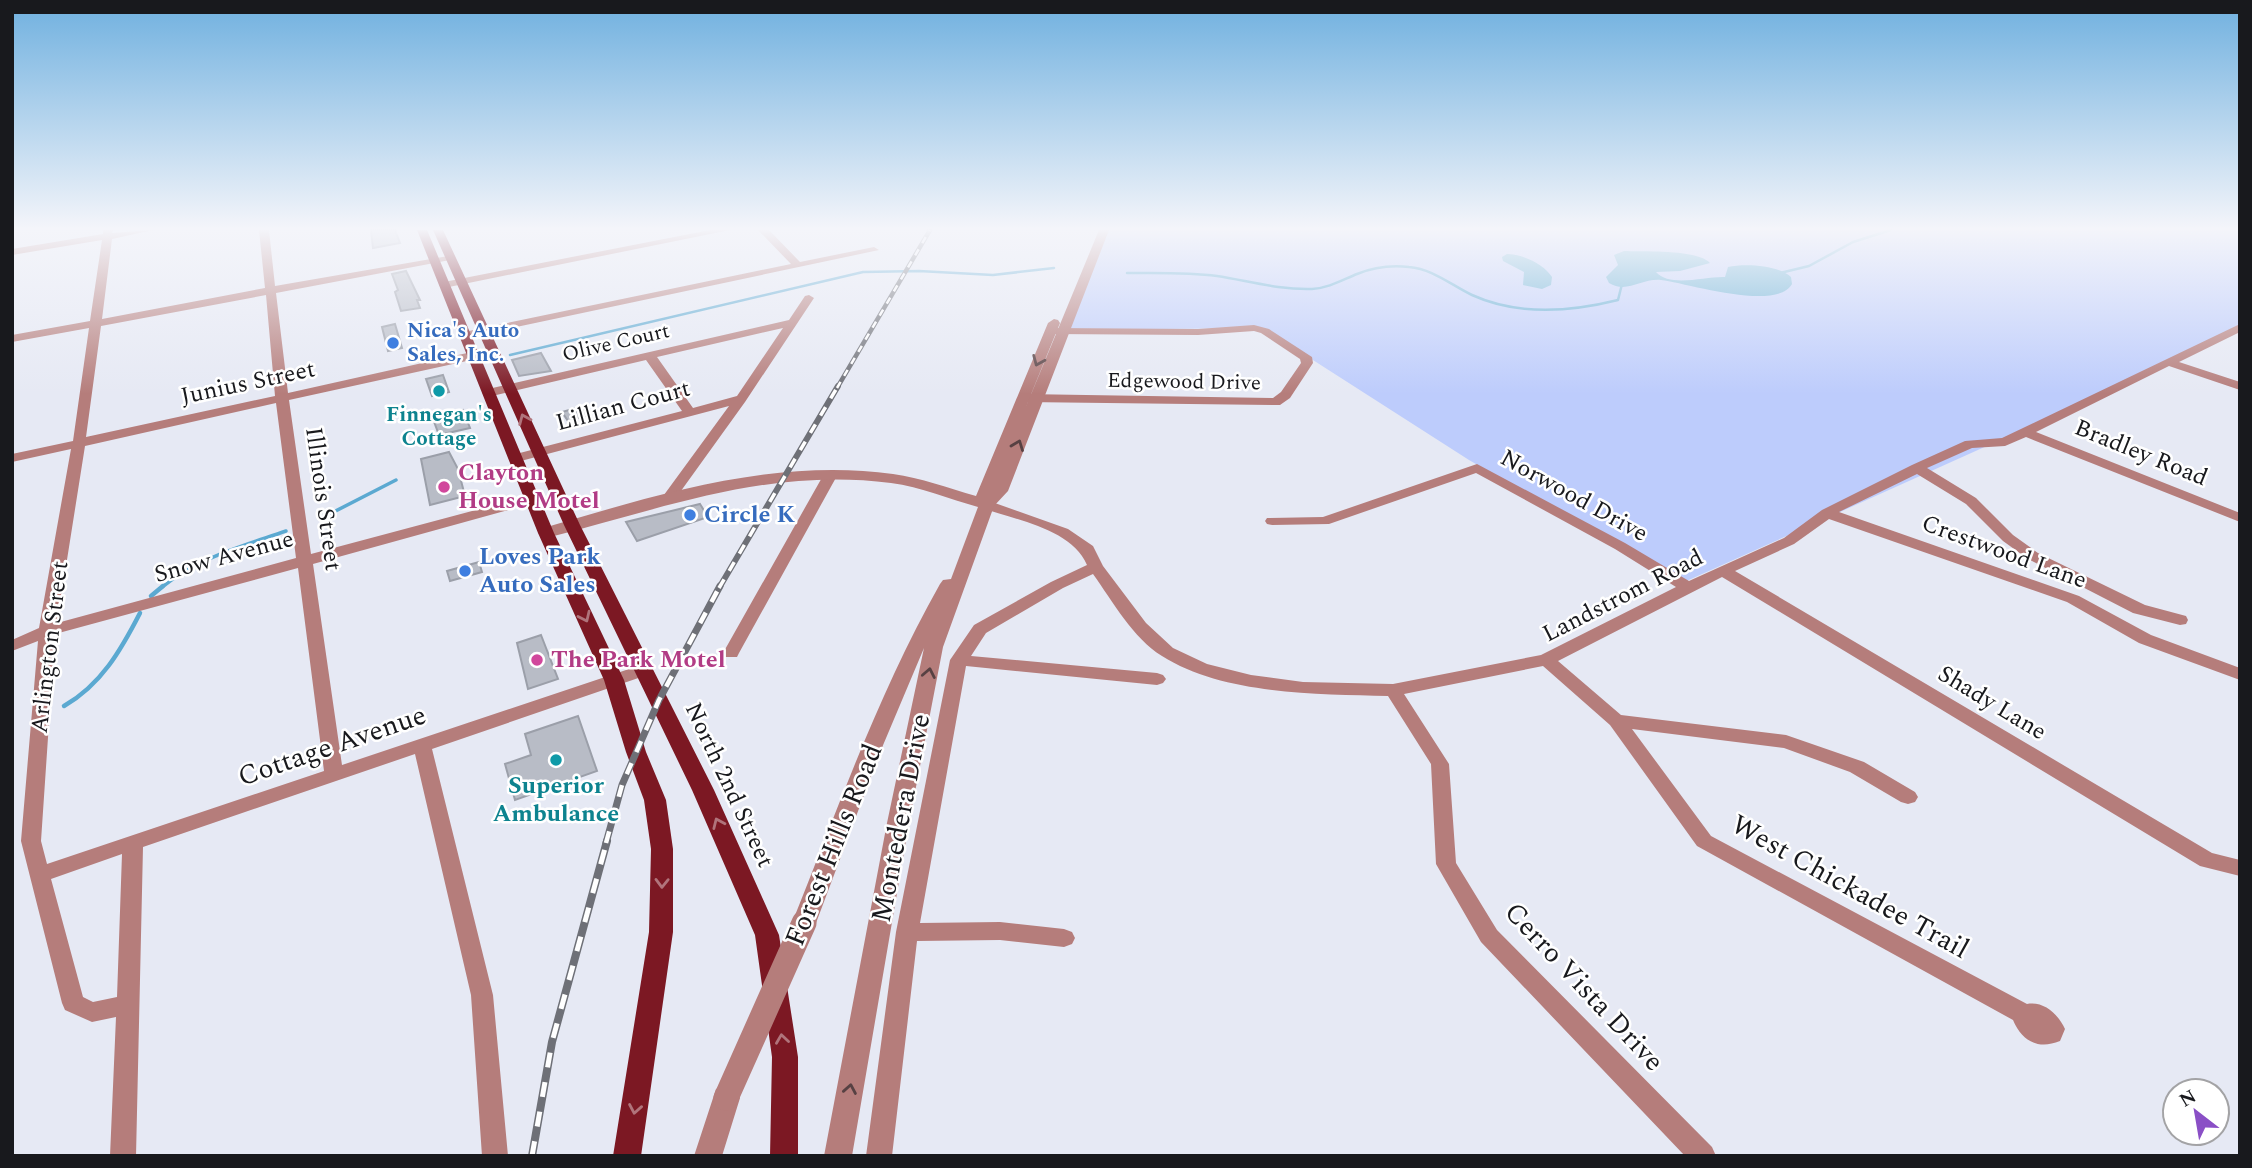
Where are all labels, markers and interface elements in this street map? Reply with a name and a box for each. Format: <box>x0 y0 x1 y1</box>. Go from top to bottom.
place label: Nica's Auto Sales, Inc. <box>407 315 519 371</box>
street label: Olive Court <box>559 315 673 371</box>
marker: Nica's Auto Sales, Inc. <box>385 335 401 351</box>
street label: Junius Street <box>177 351 319 415</box>
one-way arrow <box>1032 353 1046 366</box>
street label: Edgewood Drive <box>1107 365 1261 399</box>
street label: Lillian Court <box>552 371 694 441</box>
marker: Finnegan's Cottage <box>431 383 447 399</box>
place label: Finnegan's Cottage <box>386 399 492 455</box>
street label: Bradley Road <box>2069 410 2213 496</box>
one-way arrow <box>518 413 532 425</box>
street label: Illinois Street <box>295 425 351 573</box>
one-way arrow <box>1010 440 1024 452</box>
street label: Norwood Drive <box>1494 440 1654 552</box>
place label: Clayton House Motel <box>458 455 600 519</box>
marker: Clayton House Motel <box>436 479 452 495</box>
place label: Circle K <box>704 497 795 533</box>
street label: Crestwood Lane <box>1916 505 2092 599</box>
marker: Circle K <box>682 507 698 523</box>
street label: Snow Avenue <box>150 521 298 593</box>
place label: Loves Park Auto Sales <box>479 539 601 603</box>
street label: Landstrom Road <box>1536 540 1710 652</box>
street label: Arlington Street <box>22 559 78 735</box>
marker: Loves Park Auto Sales <box>457 563 473 579</box>
one-way arrow <box>577 610 591 622</box>
place label: The Park Motel <box>551 642 726 678</box>
marker: The Park Motel <box>529 652 545 668</box>
street label: Shady Lane <box>1931 656 2053 750</box>
one-way arrow <box>920 667 935 679</box>
street label: Cottage Avenue <box>232 694 432 798</box>
street label: North 2nd Street <box>675 697 783 873</box>
street label: Montedera Drive <box>860 710 942 926</box>
street label: Forest Hills Road <box>774 737 894 953</box>
marker: Superior Ambulance <box>548 752 564 768</box>
place label: Superior Ambulance <box>493 768 619 832</box>
street label: West Chickadee Trail <box>1723 804 1977 970</box>
one-way arrow <box>712 817 726 830</box>
one-way arrow <box>654 879 670 889</box>
street label: Cerro Vista Drive <box>1494 892 1674 1082</box>
one-way arrow <box>775 1033 790 1045</box>
north arrow <box>2161 1077 2231 1147</box>
text: N <box>2174 1082 2202 1115</box>
one-way arrow <box>842 1083 857 1095</box>
one-way arrow <box>628 1103 643 1115</box>

